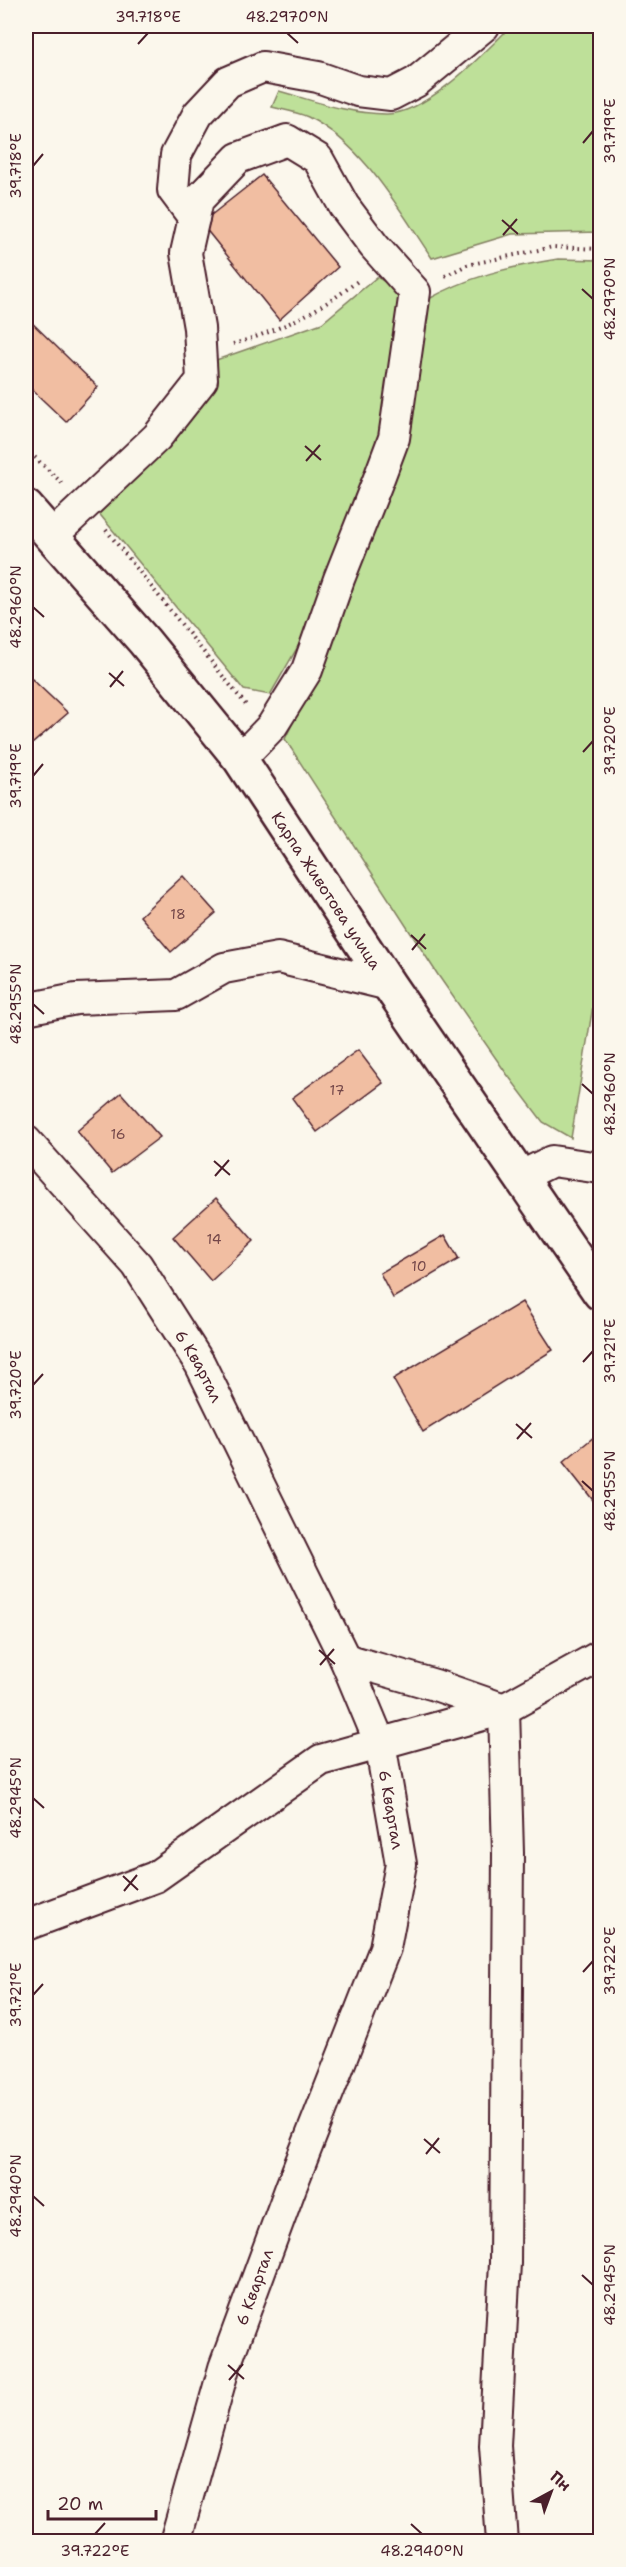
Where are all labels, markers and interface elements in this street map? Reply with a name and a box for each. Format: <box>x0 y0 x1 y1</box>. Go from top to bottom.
text: 39.718°E <box>115 7 181 27</box>
text: 48.2970°N <box>246 7 328 27</box>
text: 39.719°E <box>600 98 620 164</box>
text: 39.718°E <box>6 133 26 199</box>
text: 48.2970°N <box>600 258 620 340</box>
text: 48.2960°N <box>6 565 26 649</box>
text: 39.720°E <box>600 706 620 776</box>
text: 39.719°E <box>6 743 26 809</box>
street label: Карпа Животова улица <box>267 808 386 974</box>
house number: 18 <box>170 905 186 923</box>
text: 48.2955°N <box>6 964 26 1044</box>
text: 48.2960°N <box>600 1052 620 1136</box>
house number: 17 <box>330 1081 344 1099</box>
house number: 16 <box>110 1125 126 1143</box>
house number: 14 <box>206 1230 222 1248</box>
house number: 10 <box>411 1257 427 1275</box>
text: 39.721°E <box>600 1319 620 1383</box>
street label: 6 Квартал <box>170 1326 227 1406</box>
text: 39.720°E <box>6 1350 26 1420</box>
text: 48.2955°N <box>600 1451 620 1531</box>
text: 48.2945°N <box>6 1757 26 1839</box>
street label: 6 Квартал <box>374 1768 408 1851</box>
text: 39.722°E <box>600 1927 620 1995</box>
text: 39.721°E <box>6 1963 26 2027</box>
text: 48.2940°N <box>6 2154 26 2238</box>
text: 48.2945°N <box>600 2244 620 2326</box>
street label: 6 Квартал <box>231 2246 278 2328</box>
north arrow <box>521 2462 581 2522</box>
text: Пн <box>546 2466 575 2496</box>
scale bar <box>48 2483 156 2521</box>
text: 20 m <box>57 2492 103 2516</box>
text: 39.722°E <box>61 2541 129 2561</box>
text: 48.2940°N <box>380 2541 464 2561</box>

